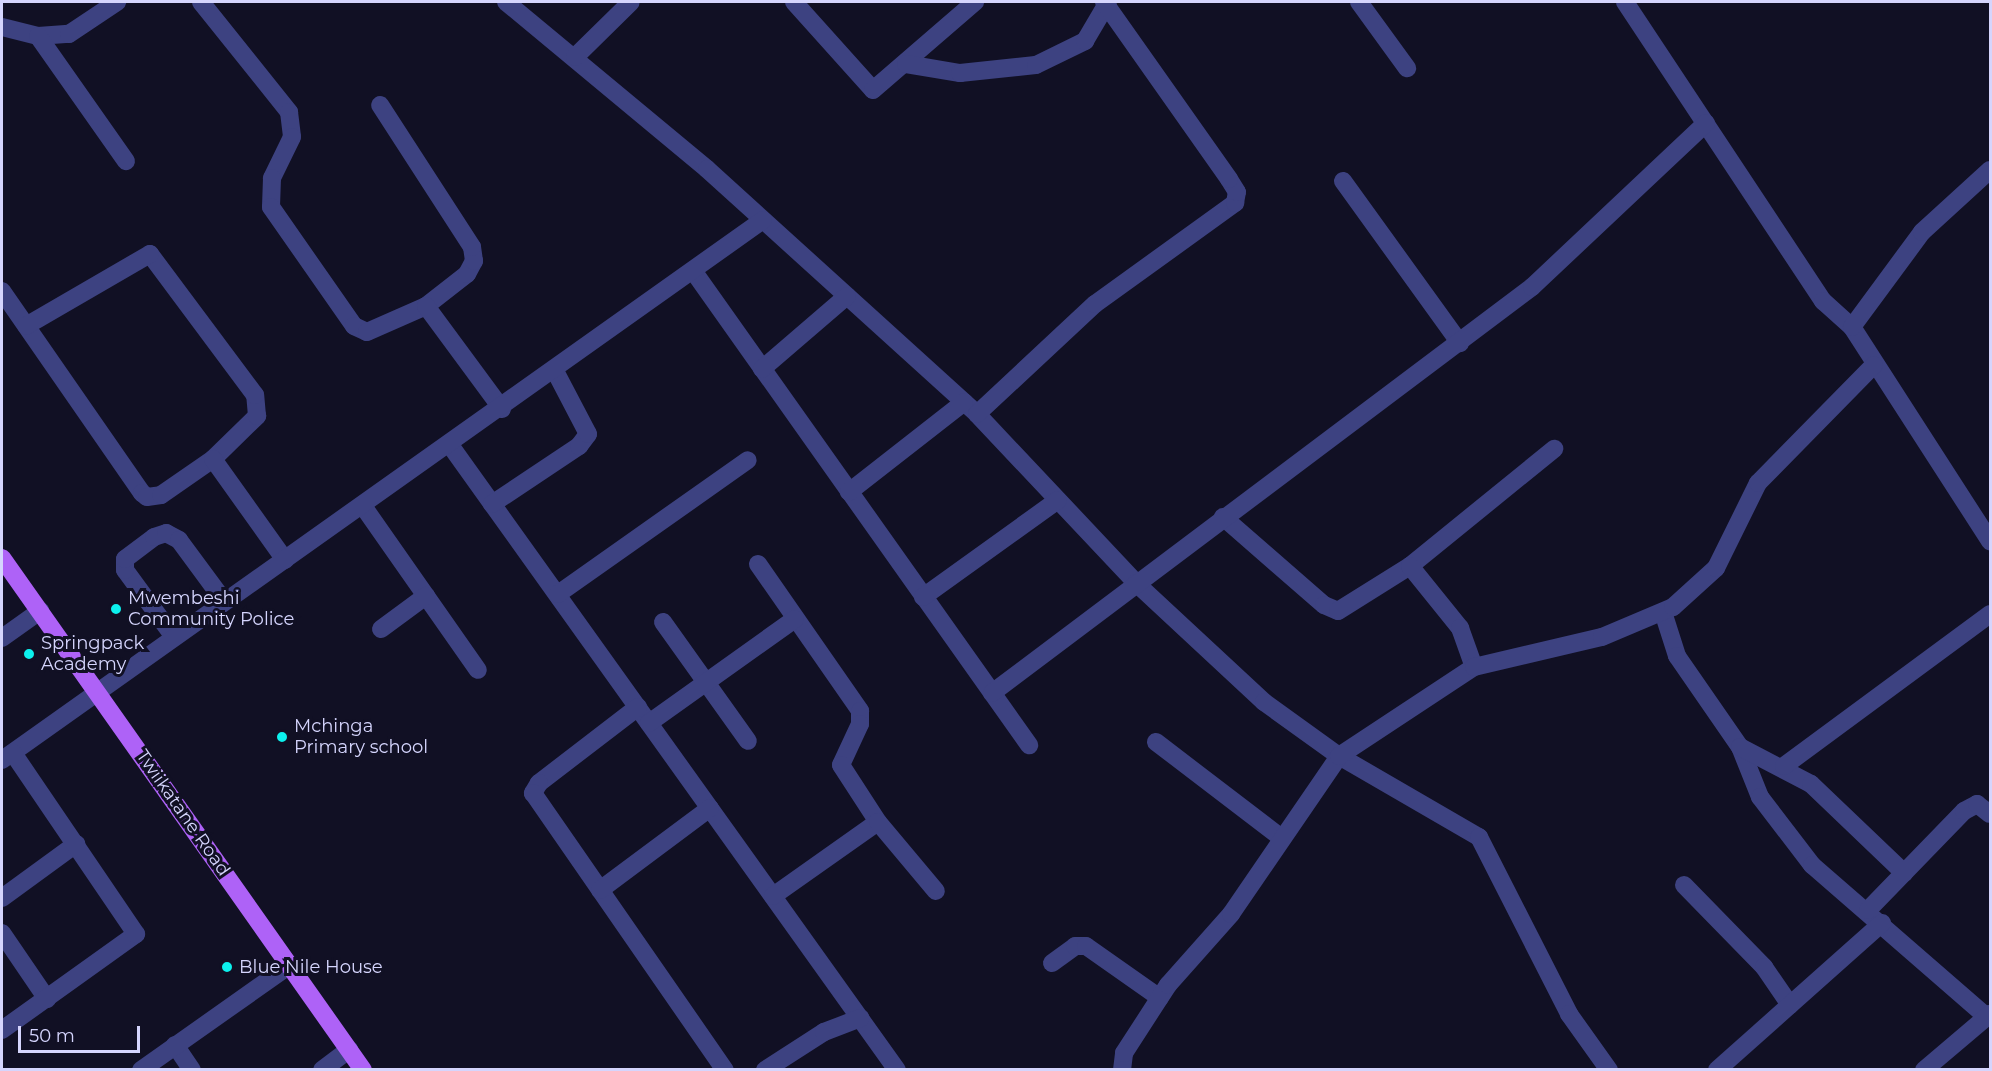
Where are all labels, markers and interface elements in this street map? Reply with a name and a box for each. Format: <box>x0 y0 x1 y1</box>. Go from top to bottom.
place label: Mwembeshi Community Police <box>128 588 294 630</box>
marker: Mwembeshi Community Police <box>109 602 123 616</box>
place label: Springpack Academy <box>41 633 144 676</box>
marker: Springpack Academy <box>22 647 36 661</box>
place label: Mchinga Primary school <box>294 716 428 758</box>
marker: Mchinga Primary school <box>275 730 289 744</box>
street label: Twiikatane Road <box>131 746 235 880</box>
place label: Blue Nile House <box>239 956 383 978</box>
marker: Blue Nile House <box>220 960 234 974</box>
scale bar <box>21 1014 142 1052</box>
text: 50 m <box>29 1025 75 1047</box>

